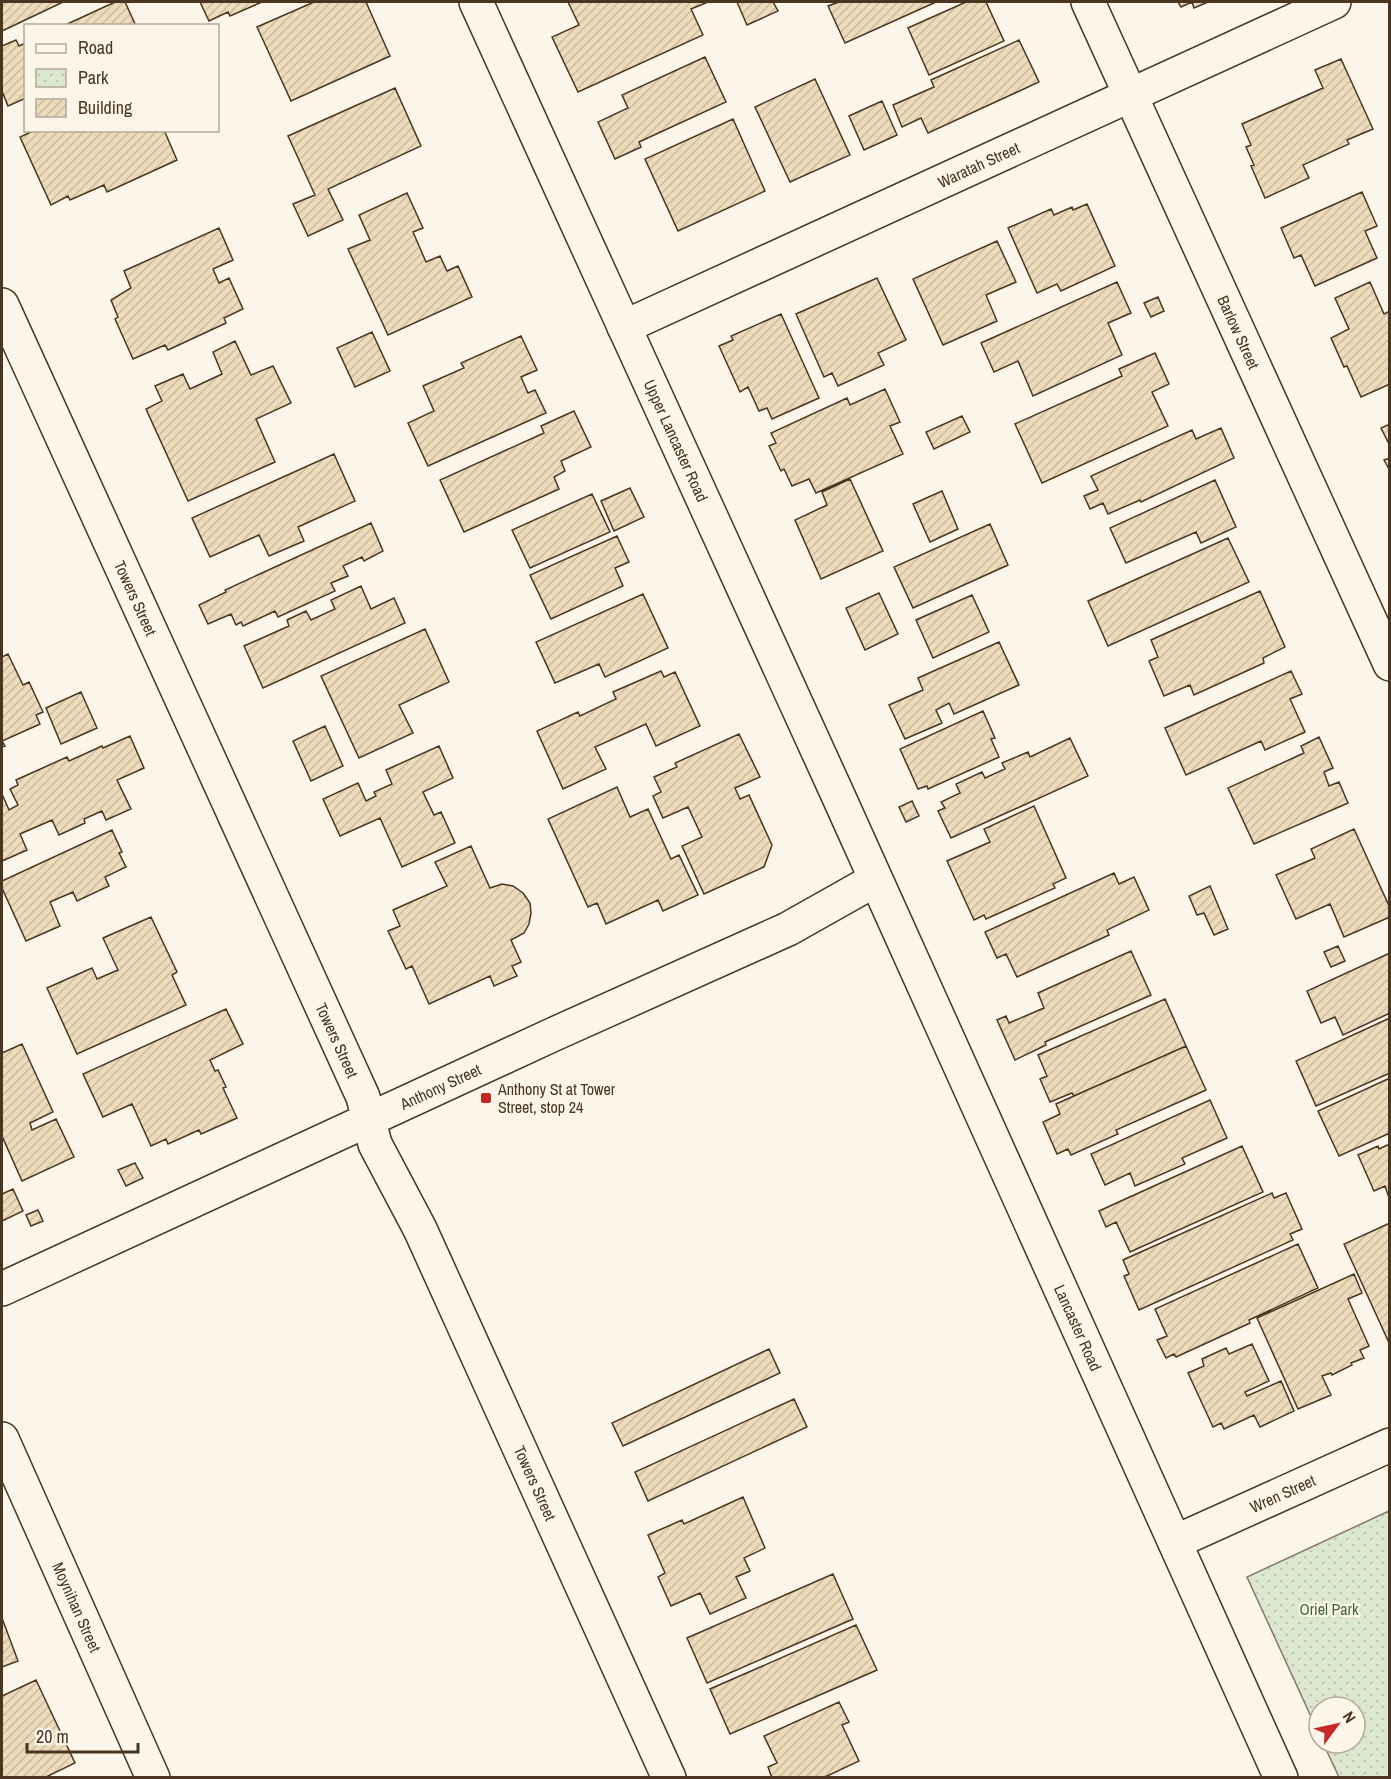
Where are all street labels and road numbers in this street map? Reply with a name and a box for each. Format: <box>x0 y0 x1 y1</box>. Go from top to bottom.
street label: Waratah Street <box>934 136 1023 193</box>
street label: Barlow Street <box>1212 292 1265 373</box>
street label: Upper Lancaster Road <box>639 376 714 505</box>
street label: Towers Street <box>109 557 162 639</box>
street label: Towers Street <box>310 999 364 1082</box>
street label: Anthony Street <box>396 1058 485 1115</box>
street label: Lancaster Road <box>1049 1281 1107 1374</box>
street label: Towers Street <box>509 1442 562 1524</box>
street label: Wren Street <box>1246 1469 1319 1518</box>
street label: Moynihan Street <box>47 1559 107 1656</box>

